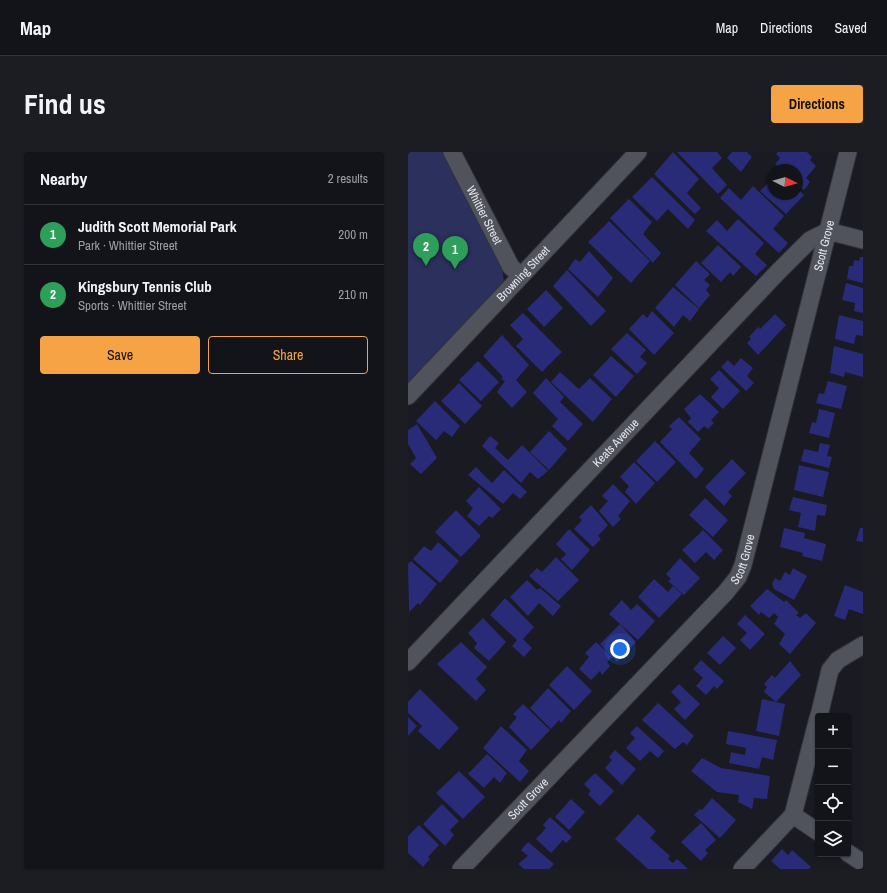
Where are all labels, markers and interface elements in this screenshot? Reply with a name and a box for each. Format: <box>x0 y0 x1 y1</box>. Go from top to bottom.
text: Map <box>20 15 51 41</box>
text: Map <box>716 19 738 37</box>
text: Directions <box>760 19 812 37</box>
text: Saved <box>834 19 867 37</box>
text: Find us <box>24 85 106 123</box>
button: Directions <box>771 85 863 123</box>
north arrow <box>767 164 803 200</box>
text: Nearby <box>40 167 87 190</box>
text: 2 results <box>328 170 368 187</box>
street label: Whittier Street <box>463 183 506 247</box>
text: Judith Scott Memorial Park <box>78 216 237 237</box>
street label: Scott Grove <box>810 219 838 273</box>
text: 1 <box>50 226 56 243</box>
text: 200 m <box>338 226 368 243</box>
pin: 2 <box>413 233 439 266</box>
pin: 1 <box>442 236 468 269</box>
text: Park · Whittier Street <box>78 237 178 254</box>
street label: Browning Street <box>493 242 553 305</box>
text: Kingsbury Tennis Club <box>78 276 212 297</box>
text: 2 <box>50 286 56 303</box>
text: 210 m <box>338 286 368 303</box>
text: Sports · Whittier Street <box>78 297 186 314</box>
button: Save <box>40 336 200 374</box>
button: Share <box>208 336 368 374</box>
street label: Keats Avenue <box>589 415 643 470</box>
street label: Scott Grove <box>727 533 759 588</box>
your location <box>610 639 630 659</box>
map controls <box>815 713 851 857</box>
button: + <box>815 713 851 749</box>
button: − <box>815 749 851 785</box>
street label: Scott Grove <box>504 775 552 823</box>
button: locate <box>815 785 851 821</box>
button: layers <box>815 821 851 857</box>

